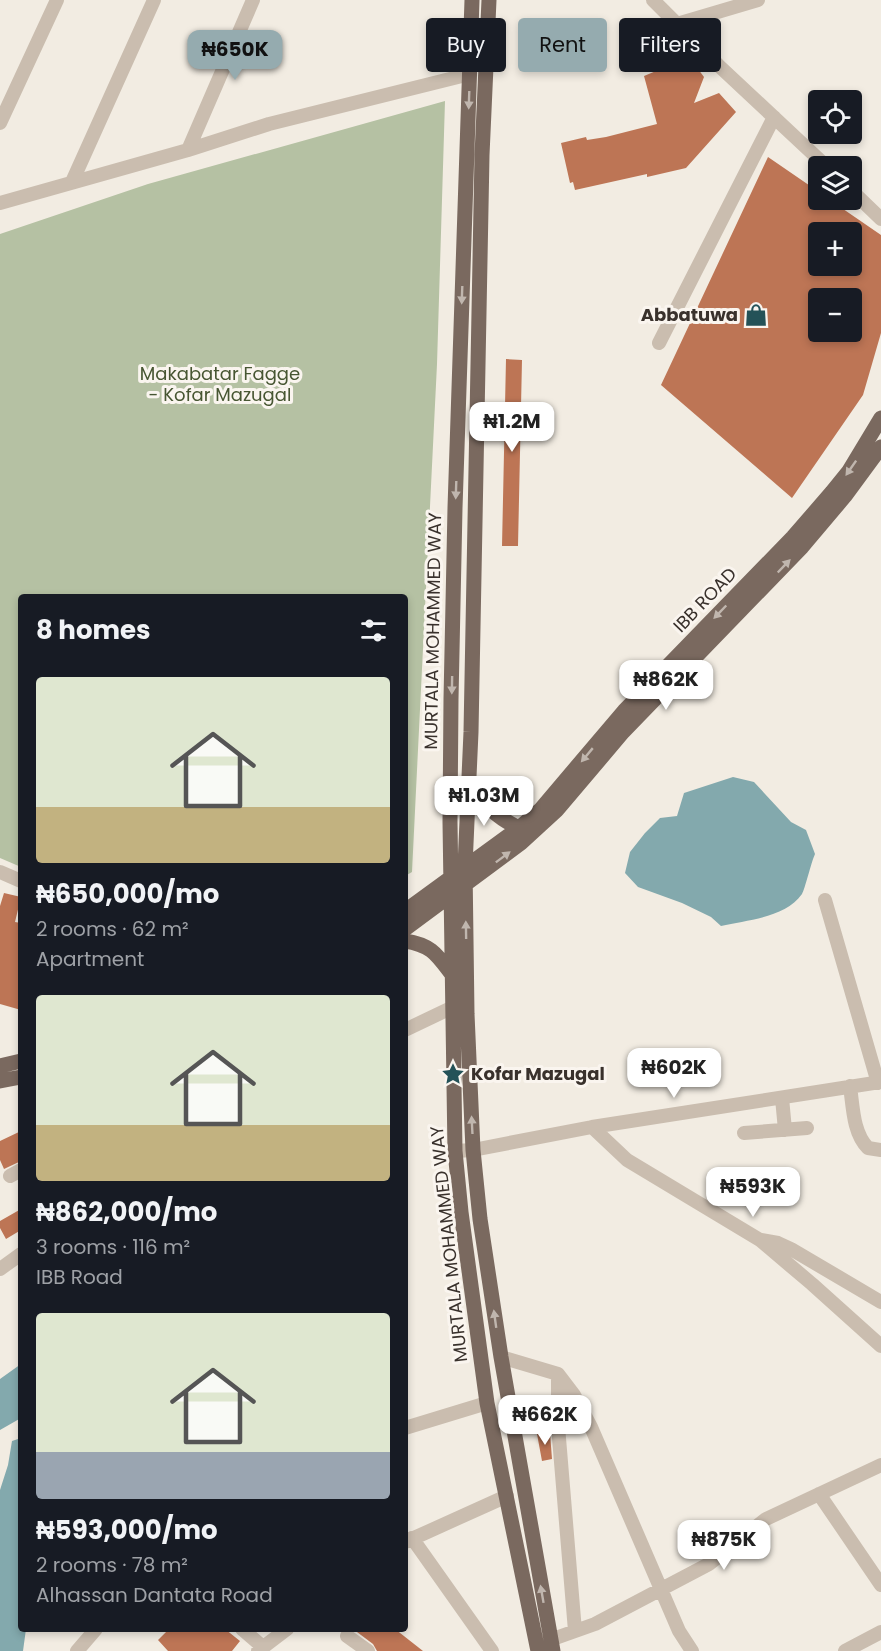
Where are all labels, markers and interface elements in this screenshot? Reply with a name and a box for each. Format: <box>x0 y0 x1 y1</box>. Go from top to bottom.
chip: Buy <box>426 18 506 72</box>
chip: Rent <box>518 18 607 72</box>
chip: Filters <box>619 18 721 72</box>
pin: ₦650K <box>193 30 277 81</box>
text: ₦650K <box>201 35 269 63</box>
map controls <box>808 90 862 342</box>
button: locate <box>808 90 862 144</box>
one-way arrow <box>465 91 474 110</box>
button: layers <box>808 156 862 210</box>
button: + <box>808 222 862 276</box>
one-way arrow <box>457 286 467 305</box>
button: − <box>808 288 862 342</box>
place label: Abbatuwa <box>641 302 738 327</box>
shop icon: Abbatuwa <box>743 302 769 328</box>
park label: Makabatar Fagge - Kofar Mazugal <box>140 361 300 407</box>
pin: ₦1.2M <box>470 402 554 453</box>
text: ₦1.2M <box>483 407 541 435</box>
one-way arrow <box>845 459 857 475</box>
one-way arrow <box>451 481 461 500</box>
street label: MURTALA MOHAMMED WAY <box>418 512 447 750</box>
one-way arrow <box>777 558 791 573</box>
street label: IBB ROAD <box>667 562 742 638</box>
one-way arrow <box>713 605 727 620</box>
text: 8 homes <box>36 612 151 648</box>
icon: filters <box>357 614 390 647</box>
pin: ₦862K <box>624 660 708 711</box>
text: ₦862K <box>633 665 699 693</box>
one-way arrow <box>447 676 456 695</box>
icon: home <box>159 716 267 824</box>
one-way arrow <box>581 747 594 762</box>
pin: ₦1.03M <box>435 776 533 827</box>
text: ₦1.03M <box>448 781 520 809</box>
one-way arrow <box>495 851 510 863</box>
text: ₦650,000/mo <box>36 876 219 912</box>
text: 2 rooms · 62 m² <box>36 915 189 943</box>
one-way arrow <box>461 921 471 940</box>
text: Apartment <box>36 945 144 973</box>
icon: home <box>159 1034 267 1142</box>
pin: ₦602K <box>632 1048 716 1099</box>
text: ₦602K <box>641 1053 707 1081</box>
place icon: Kofar Mazugal <box>440 1061 466 1087</box>
place label: Kofar Mazugal <box>471 1061 605 1086</box>
one-way arrow <box>467 1116 476 1135</box>
street label: MURTALA MOHAMMED WAY <box>424 1124 473 1363</box>
pin: ₦593K <box>711 1167 795 1218</box>
text: ₦593K <box>720 1172 786 1200</box>
text: ₦862,000/mo <box>36 1194 217 1230</box>
text: 3 rooms · 116 m² <box>36 1233 190 1261</box>
text: IBB Road <box>36 1263 123 1291</box>
one-way arrow <box>491 1309 500 1328</box>
icon: home <box>159 1352 267 1460</box>
pin: ₦662K <box>503 1395 587 1446</box>
text: ₦662K <box>512 1400 578 1428</box>
text: ₦593,000/mo <box>36 1512 218 1548</box>
pin: ₦875K <box>682 1520 766 1571</box>
text: ₦875K <box>691 1525 757 1553</box>
text: 2 rooms · 78 m² <box>36 1551 188 1579</box>
text: Alhassan Dantata Road <box>36 1581 273 1609</box>
one-way arrow <box>537 1584 546 1603</box>

